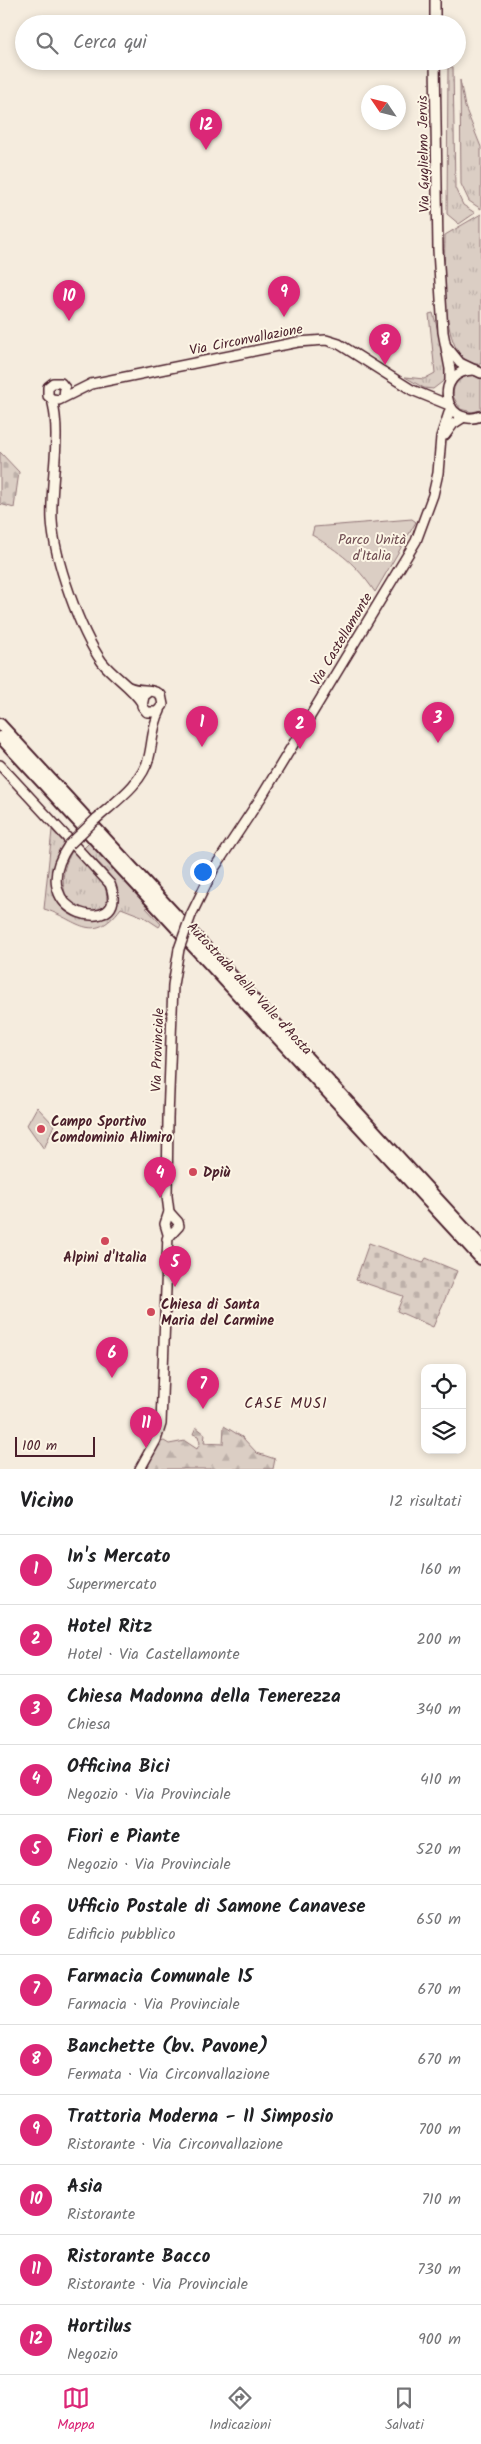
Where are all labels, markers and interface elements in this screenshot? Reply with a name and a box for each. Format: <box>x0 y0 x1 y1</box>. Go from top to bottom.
search box <box>15 15 466 70</box>
text: Cerca qui <box>73 28 147 58</box>
icon: search <box>33 29 61 57</box>
north arrow <box>361 85 406 130</box>
street label: Via Guglielmo Jervis <box>412 95 436 213</box>
pin: 12 <box>190 109 222 150</box>
pin: 9 <box>268 276 300 317</box>
pin: 10 <box>53 280 85 321</box>
street label: Via Circonvallazione <box>188 318 305 362</box>
pin: 8 <box>369 324 401 365</box>
park label: Parco Unità d'Italia <box>338 529 406 567</box>
street label: Via Castellamonte <box>305 588 379 690</box>
pin: 3 <box>422 702 454 743</box>
pin: 1 <box>186 706 218 747</box>
pin: 2 <box>284 708 316 749</box>
your location <box>190 859 216 885</box>
street label: Autostrada della Valle d'Aosta <box>181 917 317 1060</box>
street label: Via Provinciale <box>146 1007 170 1092</box>
place label: Campo Sportivo Comdominio Alimiro <box>51 1111 173 1149</box>
marker: Campo Sportivo Comdominio Alimiro <box>35 1123 47 1135</box>
pin: 4 <box>144 1157 176 1198</box>
place label: Dpiù <box>203 1162 230 1184</box>
marker: Dpiù <box>187 1166 199 1178</box>
marker: Alpini d'Italia <box>99 1235 111 1247</box>
pin: 5 <box>159 1246 191 1287</box>
place label: Alpini d'Italia <box>63 1247 147 1269</box>
place label: Chiesa di Santa Maria del Carmine <box>161 1294 274 1332</box>
marker: Chiesa di Santa Maria del Carmine <box>145 1306 157 1318</box>
pin: 6 <box>96 1337 128 1378</box>
map controls <box>421 1364 466 1454</box>
button: locate <box>421 1364 466 1409</box>
pin: 7 <box>187 1368 219 1409</box>
district label: CASE MUSI <box>244 1392 328 1416</box>
pin: 11 <box>130 1407 162 1448</box>
button: layers <box>421 1409 466 1454</box>
scale bar <box>15 1434 95 1457</box>
text: 100 m <box>22 1435 57 1457</box>
text: Vicino <box>20 1485 74 1518</box>
text: 12 risultati <box>389 1489 461 1514</box>
text: In's Mercato <box>67 1542 171 1572</box>
text: 1 <box>34 1557 38 1582</box>
text: 160 m <box>420 1557 461 1582</box>
text: Supermercato <box>67 1572 157 1597</box>
text: Hotel Ritz <box>67 1612 152 1642</box>
text: 2 <box>31 1627 41 1652</box>
text: 200 m <box>417 1627 461 1652</box>
text: Hotel · Via Castellamonte <box>67 1642 240 1667</box>
text: Chiesa Madonna della Tenerezza <box>67 1682 341 1712</box>
text: 3 <box>32 1697 40 1722</box>
text: 340 m <box>416 1697 461 1722</box>
text: Chiesa <box>67 1712 111 1737</box>
text: Officina Bici <box>67 1752 170 1782</box>
text: 4 <box>32 1767 40 1792</box>
text: 410 m <box>420 1767 461 1792</box>
text: Negozio · Via Provinciale <box>67 1782 231 1807</box>
text: Fiori e Piante <box>67 1822 180 1852</box>
text: 5 <box>32 1837 40 1862</box>
text: 520 m <box>416 1837 461 1862</box>
text: Negozio · Via Provinciale <box>67 1852 231 1877</box>
text: Ufficio Postale di Samone Canavese <box>67 1892 366 1922</box>
text: 6 <box>32 1907 40 1932</box>
text: 650 m <box>416 1907 461 1932</box>
text: Edificio pubblico <box>67 1922 175 1947</box>
text: Farmacia Comunale 15 <box>67 1962 253 1992</box>
text: 7 <box>32 1977 40 2002</box>
text: 670 m <box>418 1977 461 2002</box>
text: Farmacia · Via Provinciale <box>67 1992 240 2017</box>
text: Banchette (bv. Pavone) <box>67 2032 268 2062</box>
text: 8 <box>31 2047 41 2072</box>
text: 670 m <box>418 2047 461 2072</box>
text: Fermata · Via Circonvallazione <box>67 2062 270 2087</box>
text: Trattoria Moderna - Il Simposio <box>67 2102 333 2132</box>
text: 9 <box>32 2117 40 2142</box>
text: 700 m <box>418 2117 461 2142</box>
text: Ristorante · Via Circonvallazione <box>67 2132 283 2157</box>
text: Asia <box>67 2172 102 2202</box>
text: 10 <box>29 2187 43 2212</box>
text: 710 m <box>421 2187 461 2212</box>
text: Ristorante <box>67 2202 135 2227</box>
text: Ristorante Bacco <box>67 2242 211 2272</box>
text: 11 <box>31 2257 41 2282</box>
text: 730 m <box>417 2257 461 2282</box>
text: Ristorante · Via Provinciale <box>67 2272 248 2297</box>
text: Hortilus <box>67 2312 132 2342</box>
text: 12 <box>29 2327 43 2352</box>
text: 900 m <box>418 2327 461 2352</box>
text: Negozio <box>67 2342 118 2367</box>
tab: Mappa <box>57 2384 95 2436</box>
tab: Indicazioni <box>209 2384 271 2436</box>
tab: Salvati <box>385 2384 424 2436</box>

